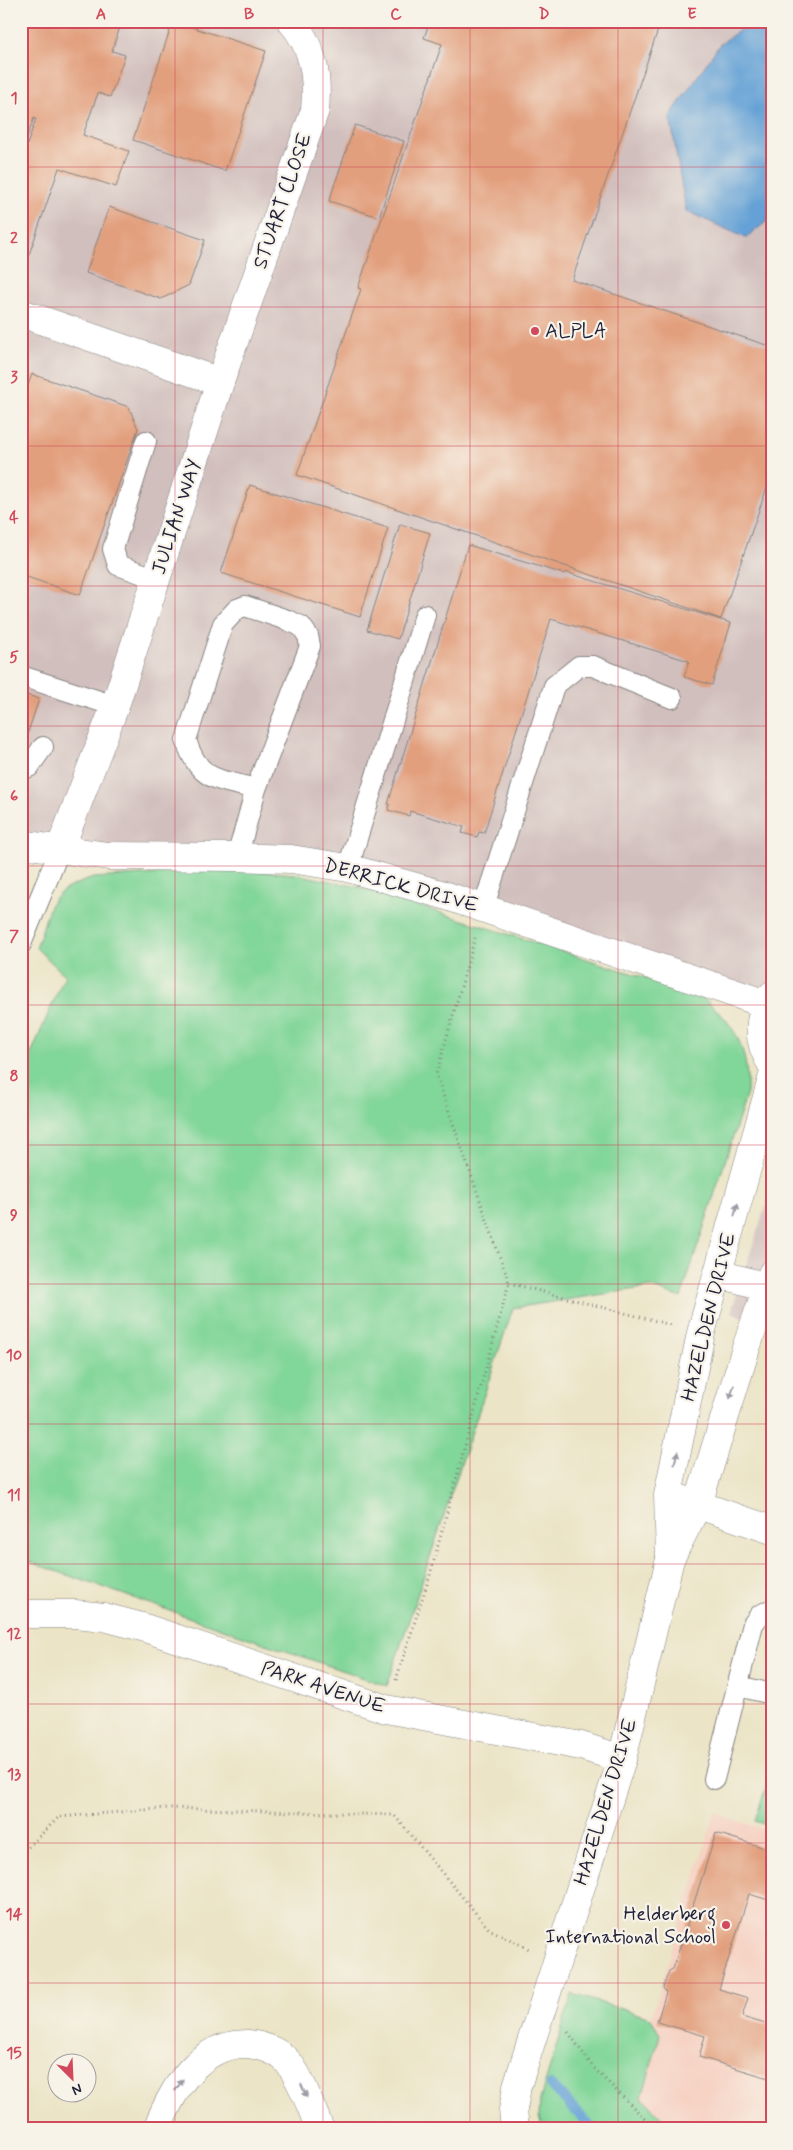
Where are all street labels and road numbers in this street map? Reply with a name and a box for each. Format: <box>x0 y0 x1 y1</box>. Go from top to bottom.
street label: STUART CLOSE <box>247 129 319 273</box>
street label: JULIAN WAY <box>146 456 208 578</box>
street label: DERRICK DRIVE <box>321 852 481 920</box>
street label: HAZELDEN DRIVE <box>675 1230 743 1404</box>
street label: PARK AVENUE <box>257 1655 389 1721</box>
street label: HAZELDEN DRIVE <box>568 1715 644 1889</box>

